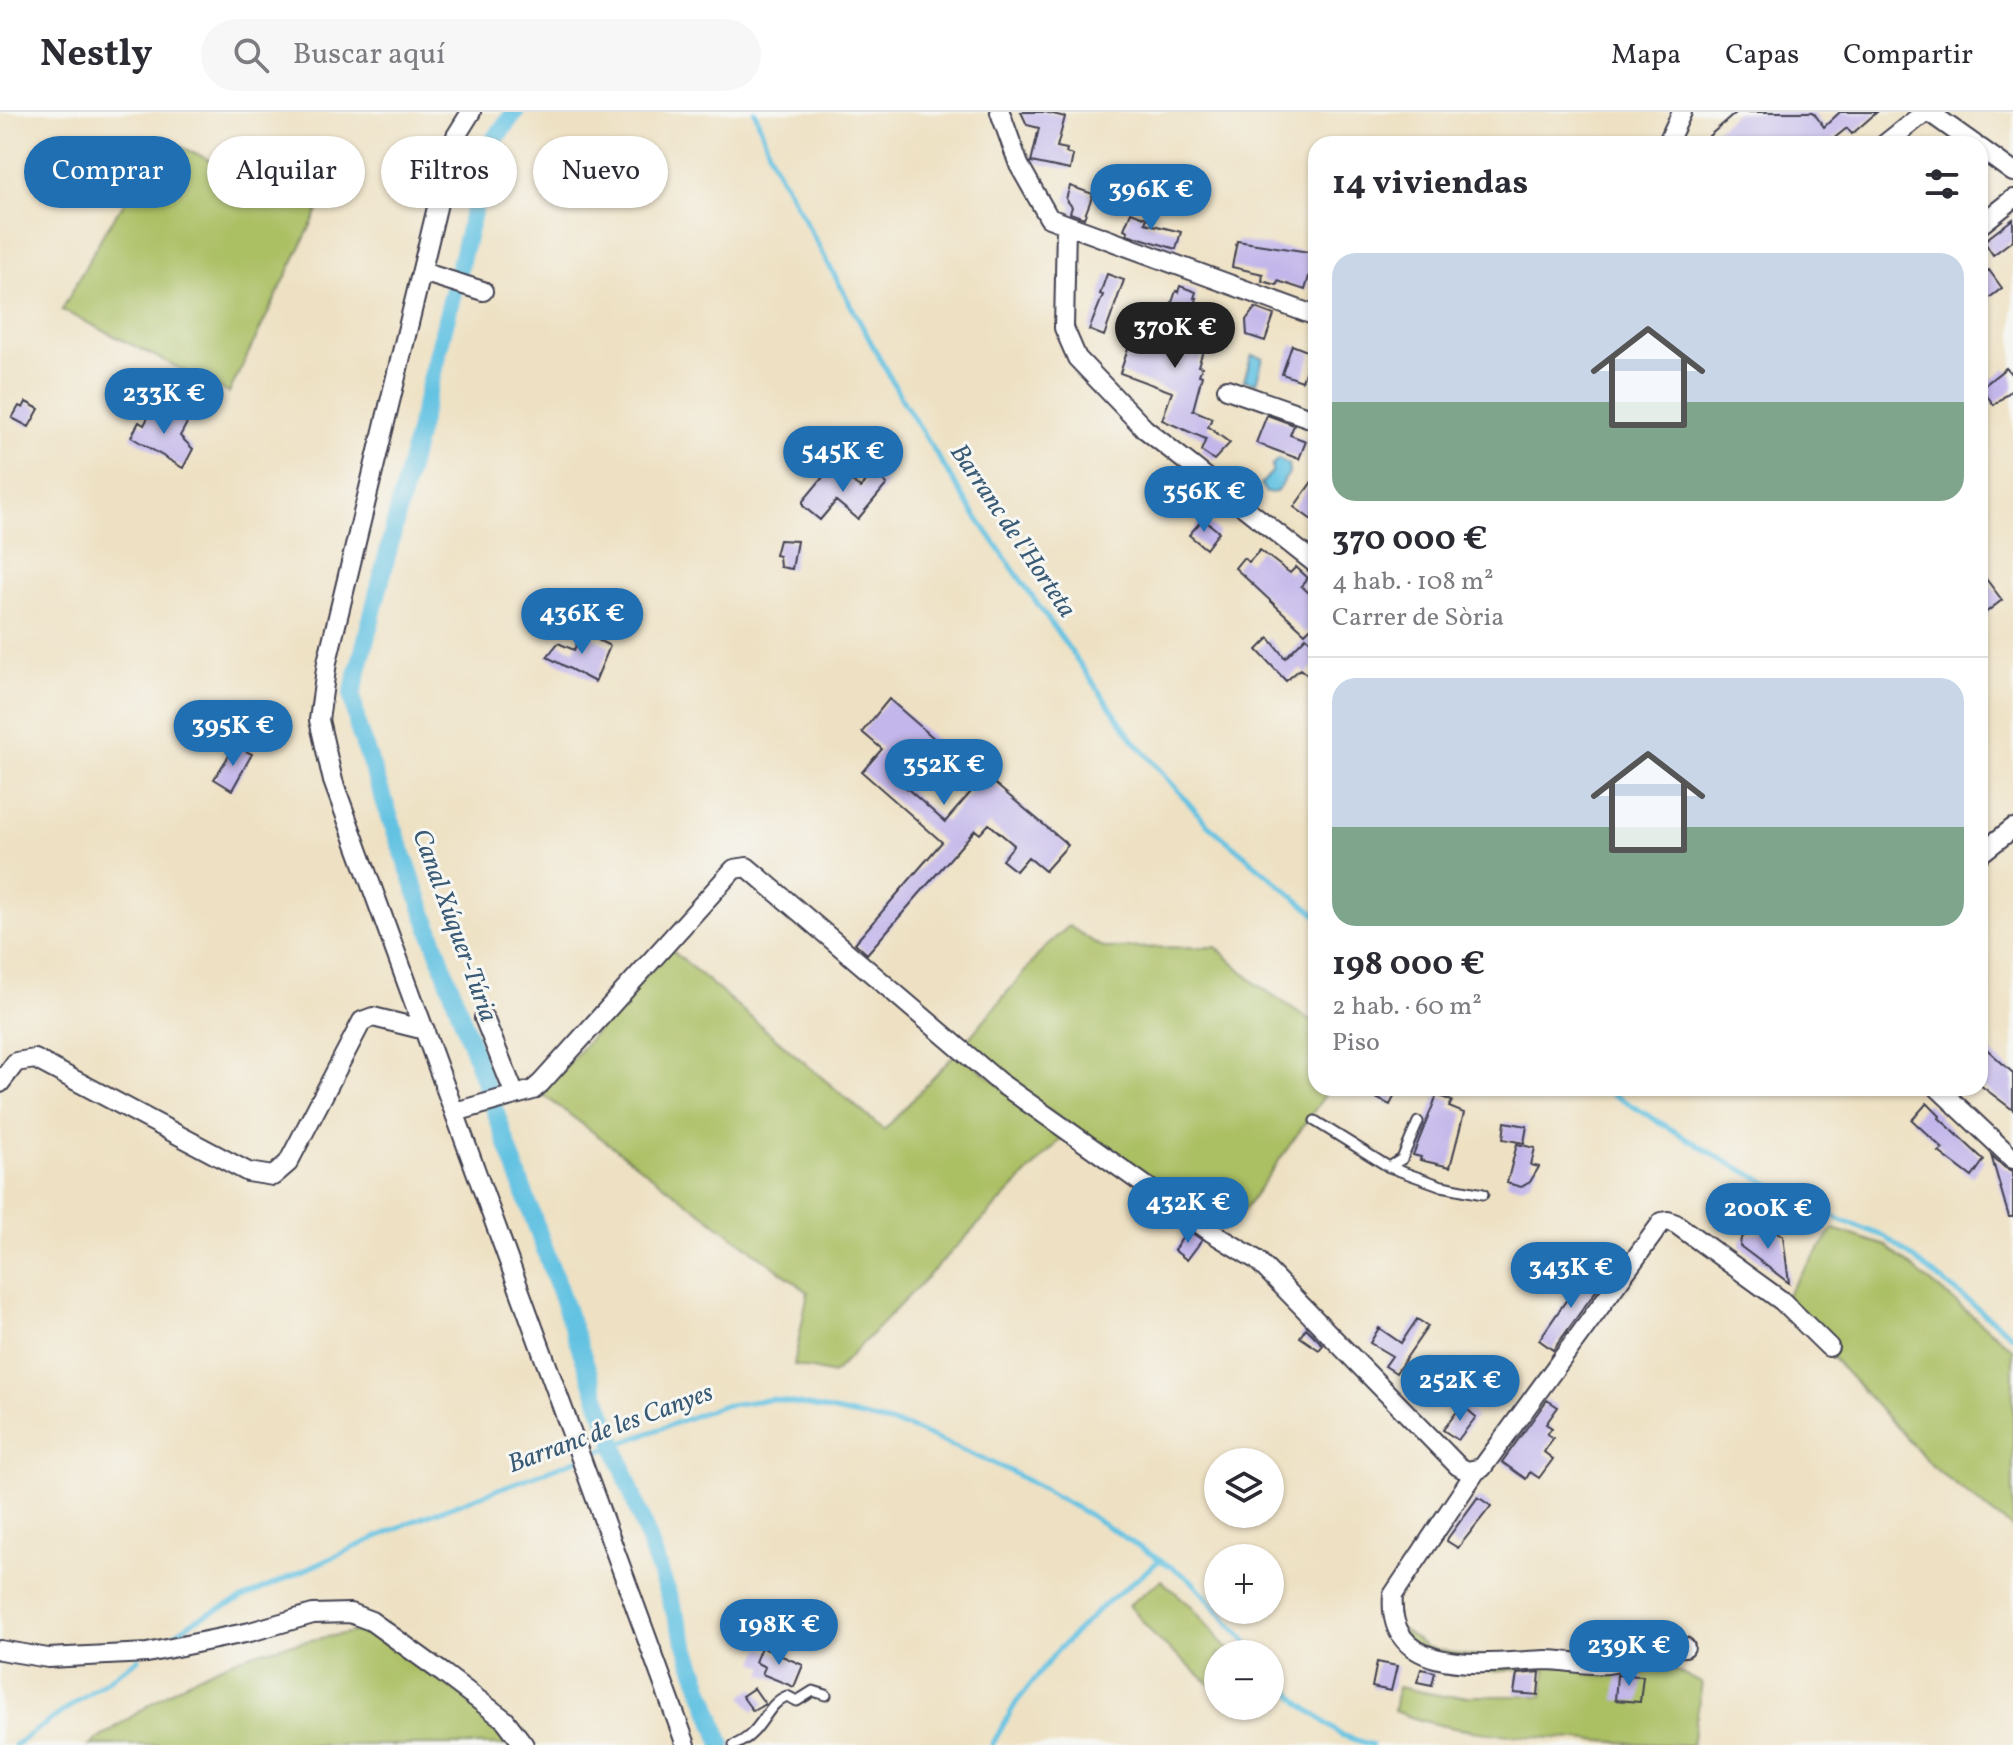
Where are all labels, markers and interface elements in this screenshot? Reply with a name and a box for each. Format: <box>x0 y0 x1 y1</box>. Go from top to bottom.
search box <box>201 19 761 91</box>
text: Nestly <box>40 29 153 82</box>
icon: search <box>229 33 273 77</box>
text: Buscar aquí <box>293 34 445 76</box>
text: Mapa <box>1611 36 1681 75</box>
text: Capas <box>1725 36 1799 75</box>
text: Compartir <box>1843 36 1973 75</box>
chip: Comprar <box>24 136 191 208</box>
chip: Alquilar <box>207 136 365 208</box>
chip: Filtros <box>381 136 517 208</box>
chip: Nuevo <box>533 136 668 208</box>
text: 14 viviendas <box>1332 161 1528 208</box>
icon: filters <box>1920 162 1964 206</box>
pin: 396K € <box>1086 164 1216 232</box>
text: 396K € <box>1108 172 1194 208</box>
pin: 370K € <box>1110 302 1240 370</box>
icon: home <box>1576 305 1720 449</box>
text: 370K € <box>1133 310 1217 346</box>
pin: 233K € <box>99 368 229 436</box>
text: 233K € <box>123 376 205 412</box>
pin: 545K € <box>778 426 908 494</box>
text: 545K € <box>801 434 885 470</box>
water label: Barranc de l'Horteta <box>941 437 1084 625</box>
pin: 356K € <box>1139 466 1269 534</box>
text: 356K € <box>1162 474 1246 510</box>
text: 370 000 € <box>1332 517 1488 564</box>
text: 4 hab. · 108 m² <box>1332 564 1494 600</box>
pin: 436K € <box>517 588 647 656</box>
text: 436K € <box>539 596 625 632</box>
text: Carrer de Sòria <box>1332 600 1504 636</box>
pin: 395K € <box>168 700 298 768</box>
text: 395K € <box>192 708 274 744</box>
icon: home <box>1576 730 1720 874</box>
pin: 352K € <box>879 739 1009 807</box>
text: 352K € <box>903 747 985 783</box>
water label: Canal Xúquer-Túria <box>403 824 506 1027</box>
text: 198 000 € <box>1332 942 1485 989</box>
text: 2 hab. · 60 m² <box>1332 989 1482 1025</box>
text: Piso <box>1332 1025 1380 1061</box>
pin: 432K € <box>1123 1177 1253 1245</box>
pin: 200K € <box>1703 1183 1833 1251</box>
text: 432K € <box>1146 1185 1230 1221</box>
text: 200K € <box>1724 1191 1812 1227</box>
pin: 343K € <box>1506 1242 1636 1310</box>
text: 343K € <box>1529 1250 1613 1286</box>
pin: 252K € <box>1395 1355 1525 1423</box>
text: 252K € <box>1419 1363 1501 1399</box>
water label: Barranc de les Canyes <box>503 1375 719 1483</box>
map controls <box>1204 1448 1284 1720</box>
button: layers <box>1204 1448 1284 1528</box>
button: + <box>1204 1544 1284 1624</box>
pin: 198K € <box>714 1599 844 1667</box>
text: 198K € <box>738 1607 820 1643</box>
pin: 239K € <box>1564 1620 1694 1688</box>
text: 239K € <box>1587 1628 1671 1664</box>
button: − <box>1204 1640 1284 1720</box>

